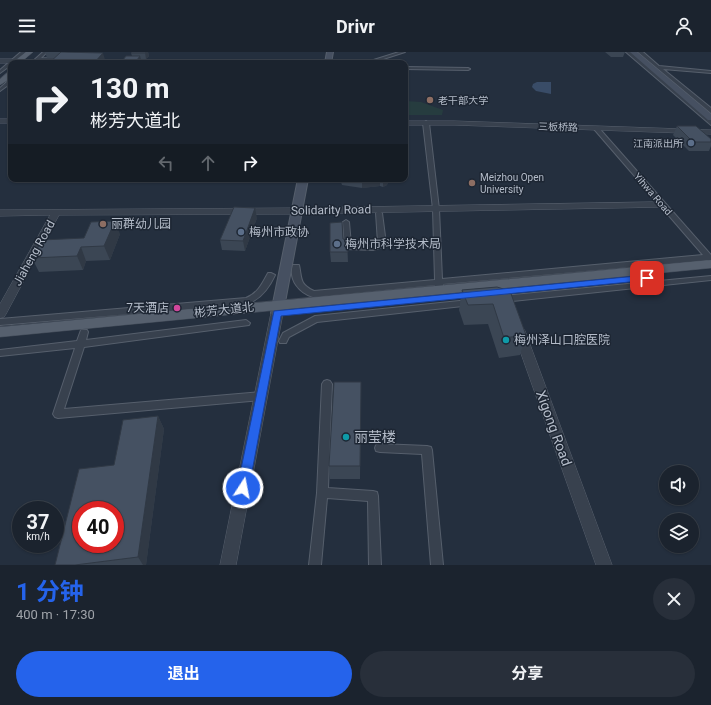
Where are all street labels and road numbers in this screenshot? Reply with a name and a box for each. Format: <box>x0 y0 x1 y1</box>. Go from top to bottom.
street label: 三板桥路 <box>538 121 578 133</box>
street label: Yihwa Road <box>632 171 674 217</box>
street label: Solidarity Road <box>291 202 371 218</box>
street label: Jiaheng Road <box>10 218 58 288</box>
street label: 彬芳大道北 <box>193 300 255 320</box>
street label: Xigong Road <box>533 388 575 468</box>

